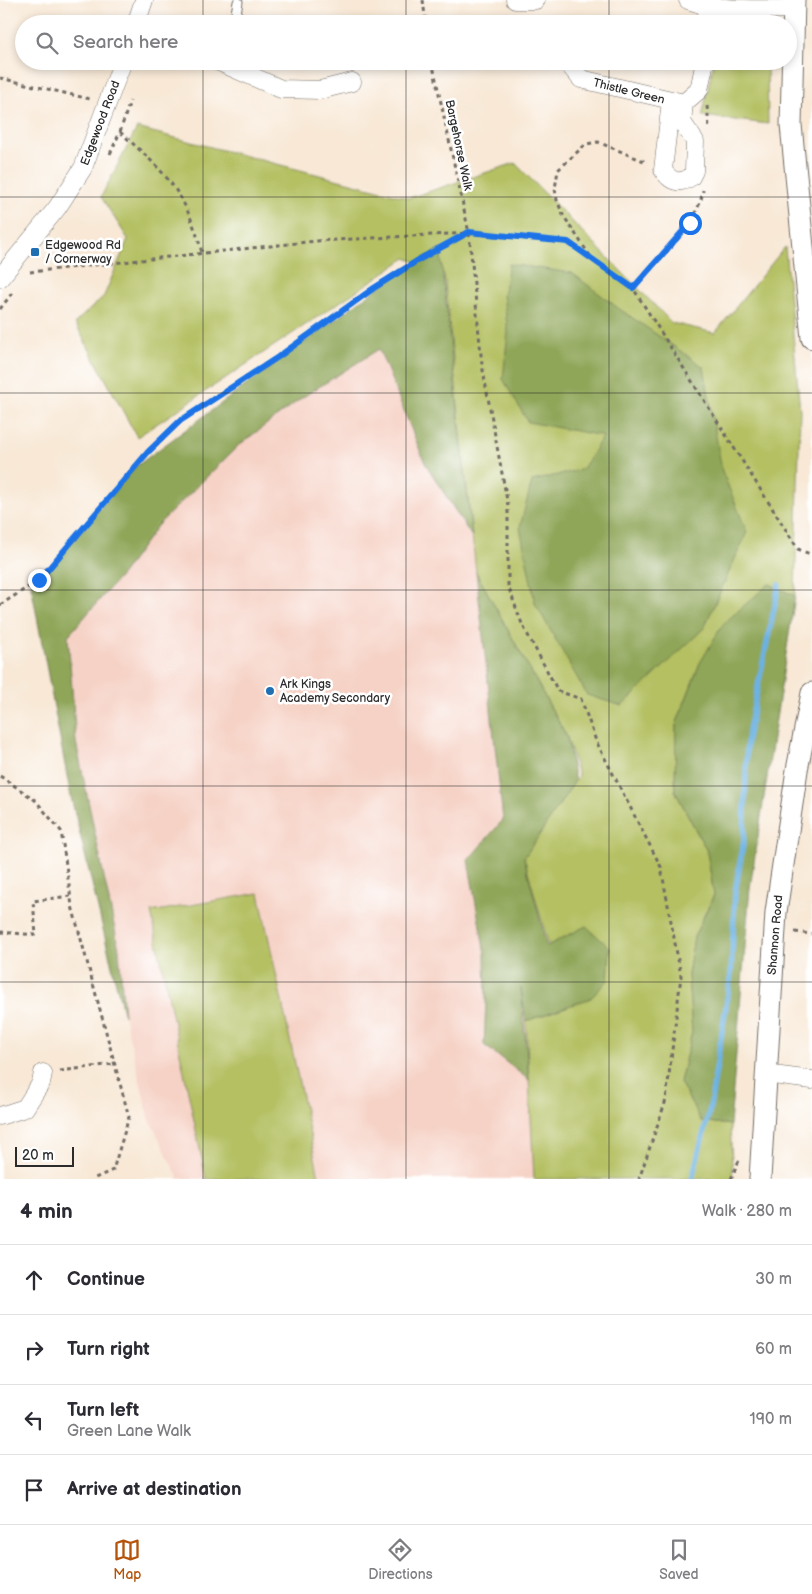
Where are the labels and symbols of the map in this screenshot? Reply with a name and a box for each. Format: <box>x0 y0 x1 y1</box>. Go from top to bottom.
street label: Thistle Green <box>592 75 666 108</box>
street label: Edgewood Road <box>77 79 124 168</box>
street label: Bargehorse Walk <box>442 98 475 192</box>
route start <box>679 212 702 235</box>
place label: Edgewood Rd / Cornerway <box>45 238 121 267</box>
marker: Edgewood Rd / Cornerway <box>29 246 41 258</box>
route end <box>28 569 51 592</box>
place label: Ark Kings Academy Secondary <box>280 677 391 706</box>
marker: Ark Kings Academy Secondary <box>264 685 276 697</box>
street label: Shannon Road <box>765 894 786 976</box>
scale bar <box>15 1144 74 1167</box>

